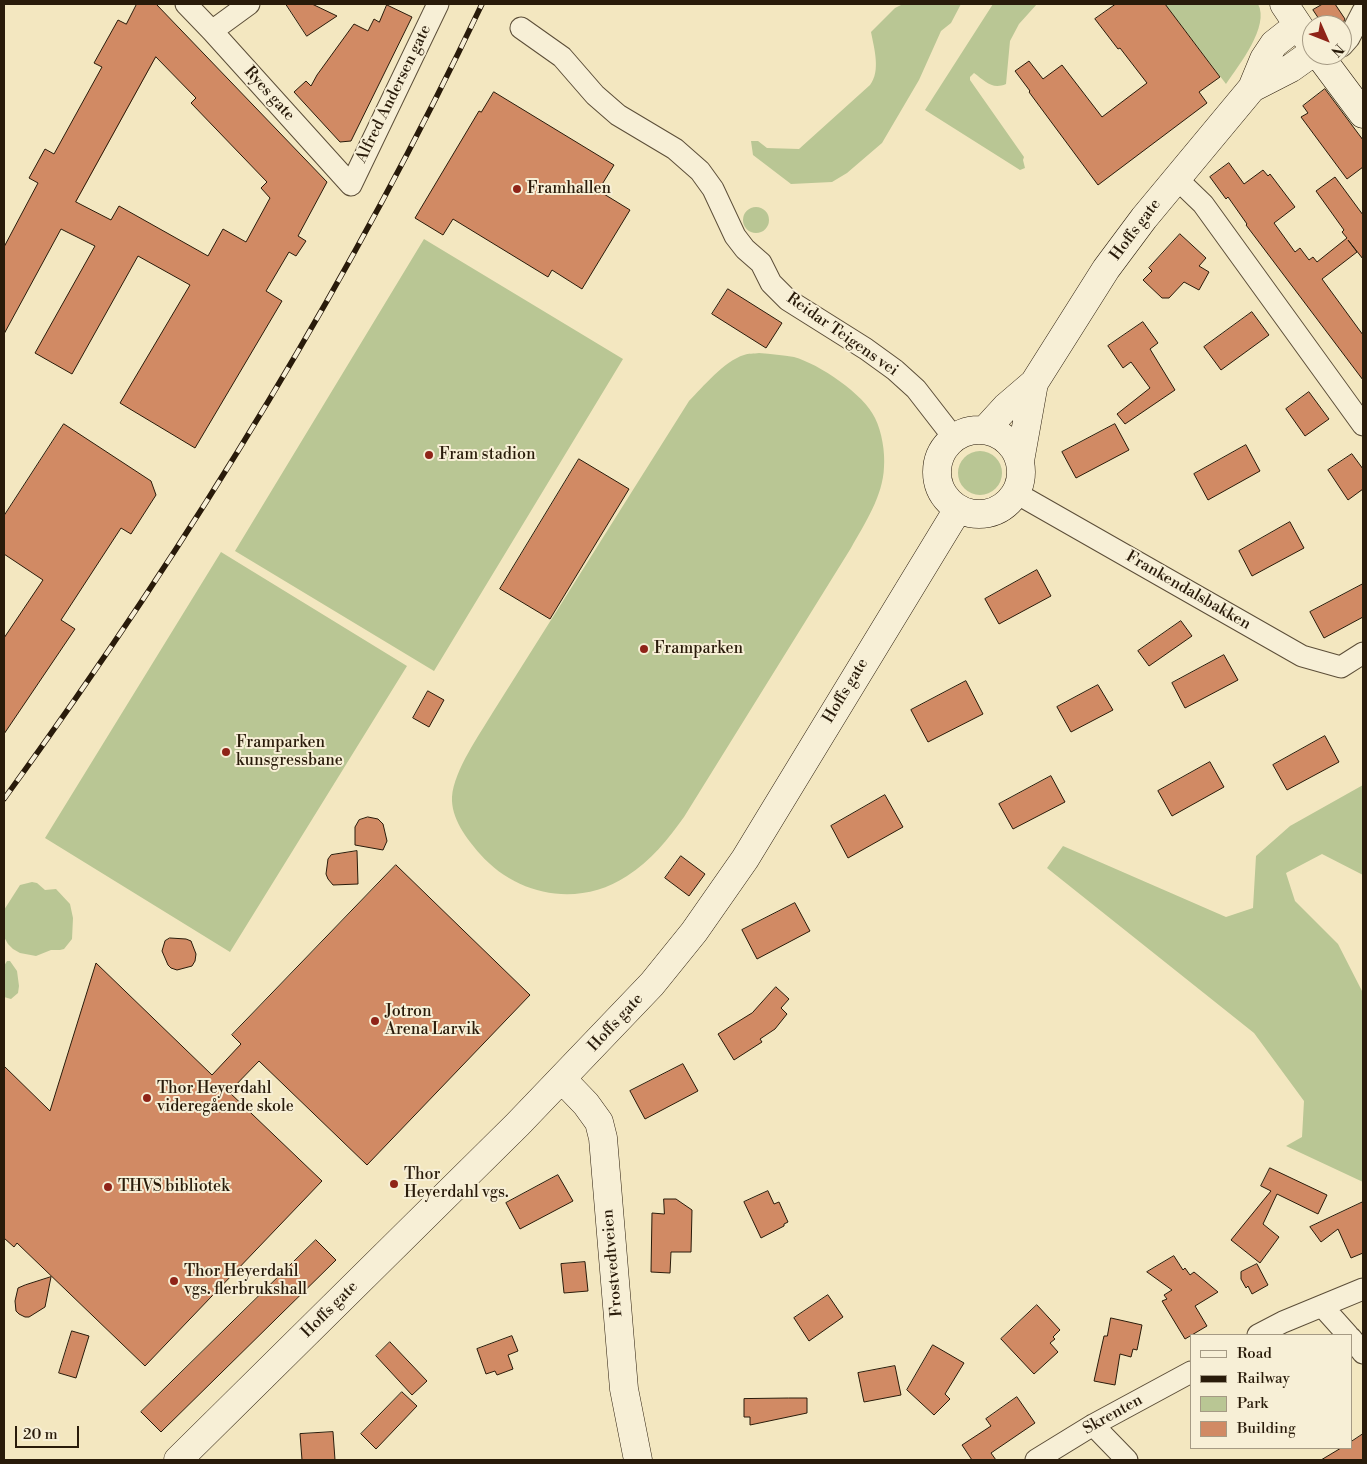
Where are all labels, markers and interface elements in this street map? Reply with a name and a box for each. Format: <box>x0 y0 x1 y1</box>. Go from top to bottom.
north arrow <box>1302 15 1352 65</box>
street label: Alfred Andersen gate <box>352 22 436 166</box>
text: N <box>1327 39 1347 60</box>
street label: Ryes gate <box>240 63 298 125</box>
place label: Framhallen <box>527 179 611 199</box>
marker: Framhallen <box>511 183 523 195</box>
street label: Hoffs gate <box>1107 195 1165 265</box>
street label: Reidar Teigens vei <box>782 289 902 381</box>
place label: Fram stadion <box>439 445 536 465</box>
marker: Fram stadion <box>423 449 435 461</box>
street label: Frankendalsbakken <box>1122 547 1254 635</box>
place label: Framparken <box>654 639 743 659</box>
marker: Framparken <box>638 643 650 655</box>
street label: Hoffs gate <box>819 655 873 727</box>
place label: Framparken kunsgressbane <box>236 733 343 771</box>
marker: Framparken kunsgressbane <box>220 746 232 758</box>
street label: Hoffs gate <box>584 990 648 1056</box>
place label: Jotron Arena Larvik <box>385 1002 480 1040</box>
marker: Jotron Arena Larvik <box>369 1015 381 1027</box>
place label: Thor Heyerdahl videregående skole <box>157 1079 294 1117</box>
marker: Thor Heyerdahl videregående skole <box>141 1092 153 1104</box>
place label: Thor Heyerdahl vgs. <box>404 1165 509 1203</box>
place label: THVS bibliotek <box>118 1177 230 1197</box>
marker: Thor Heyerdahl vgs. <box>388 1178 400 1190</box>
marker: THVS bibliotek <box>102 1181 114 1193</box>
street label: Frostvedtveien <box>599 1208 627 1318</box>
place label: Thor Heyerdahl vgs. flerbrukshall <box>184 1262 307 1300</box>
marker: Thor Heyerdahl vgs. flerbrukshall <box>168 1275 180 1287</box>
street label: Hoffs gate <box>298 1278 362 1342</box>
legend <box>1190 1334 1352 1449</box>
text: Road <box>1237 1344 1272 1363</box>
text: Railway <box>1237 1369 1290 1388</box>
street label: Skrenten <box>1080 1391 1146 1439</box>
text: Park <box>1237 1394 1268 1413</box>
scale bar <box>18 1416 81 1448</box>
text: Building <box>1237 1419 1296 1438</box>
text: 20 m <box>23 1425 58 1444</box>

